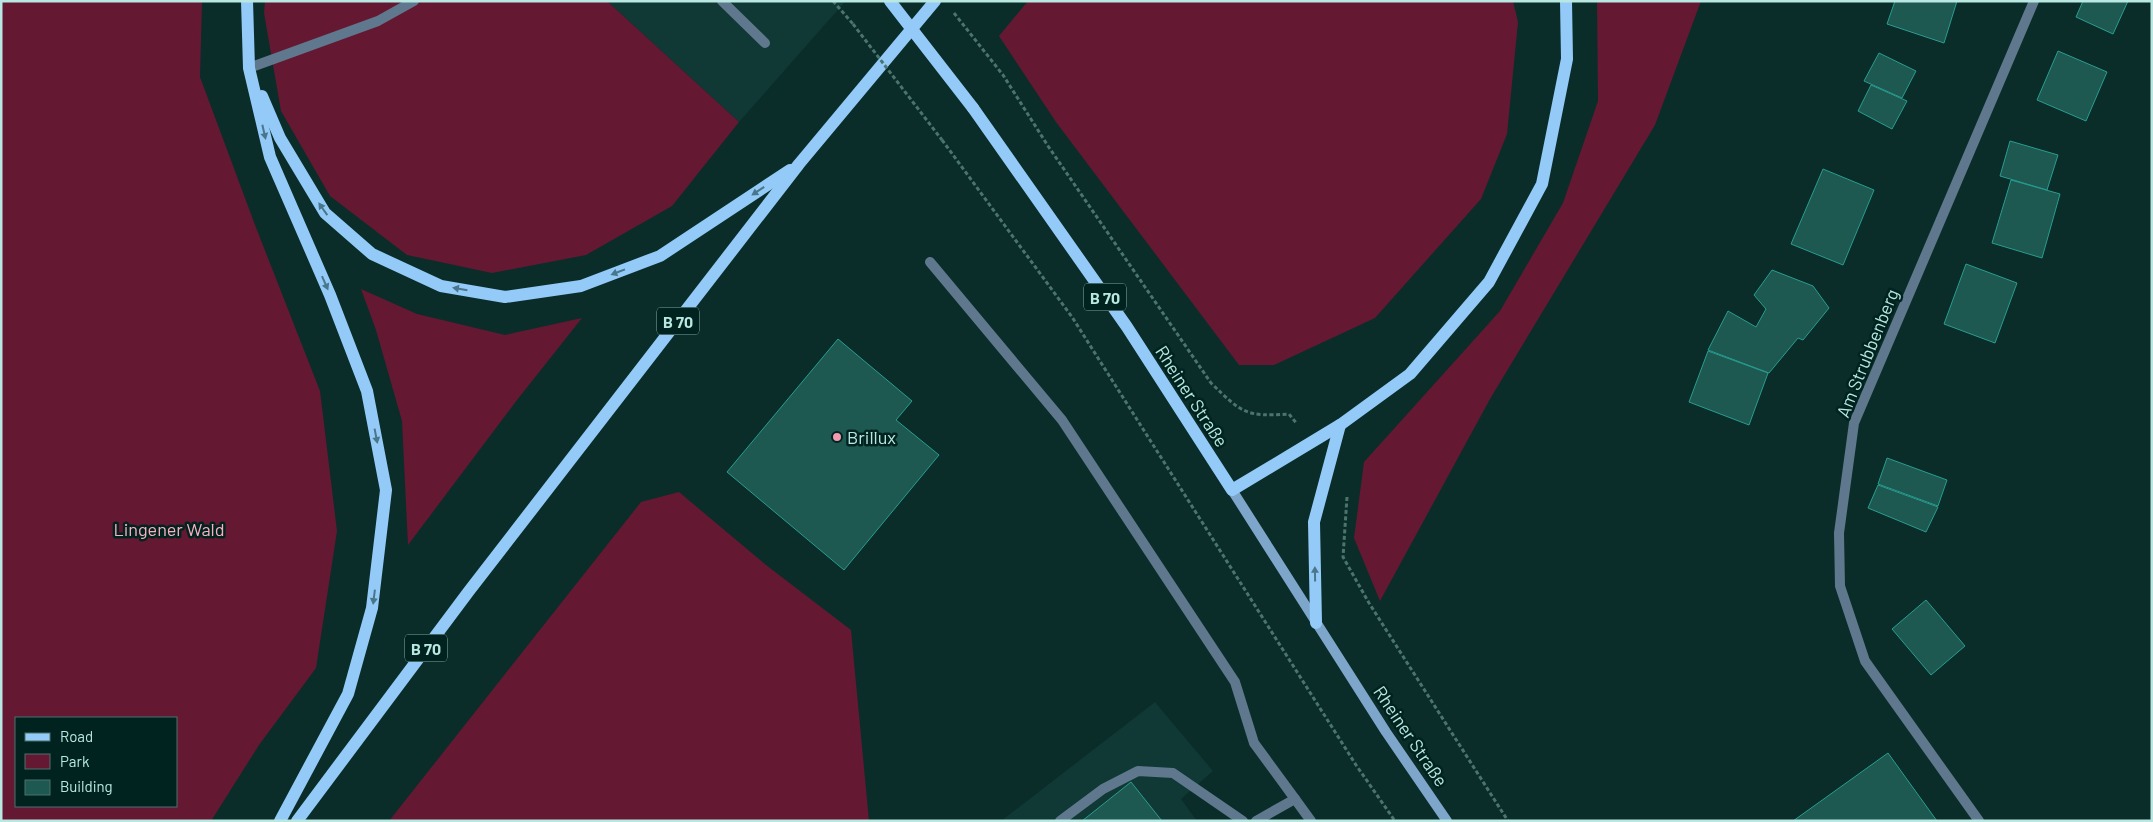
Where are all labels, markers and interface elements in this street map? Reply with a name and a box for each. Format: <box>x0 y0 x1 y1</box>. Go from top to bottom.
one-way arrow <box>260 125 268 140</box>
one-way arrow <box>751 186 765 196</box>
one-way arrow <box>318 202 328 215</box>
one-way arrow <box>610 268 625 276</box>
one-way arrow <box>321 276 329 290</box>
road number: B 70 <box>1084 284 1126 310</box>
one-way arrow <box>451 285 467 293</box>
street label: Am Strubbenberg <box>1831 285 1903 421</box>
road number: B 70 <box>657 308 699 334</box>
street label: Rheiner Straße <box>1151 341 1233 451</box>
place label: Brillux <box>847 426 896 448</box>
one-way arrow <box>372 429 380 445</box>
marker: Brillux <box>831 431 843 443</box>
park label: Lingener Wald <box>113 518 225 540</box>
one-way arrow <box>1311 566 1319 582</box>
one-way arrow <box>370 590 378 606</box>
road number: B 70 <box>405 634 447 661</box>
street label: Rheiner Straße <box>1369 682 1453 790</box>
legend <box>15 717 178 807</box>
text: Road <box>60 727 93 745</box>
text: Park <box>60 752 90 770</box>
text: Building <box>60 777 113 795</box>

